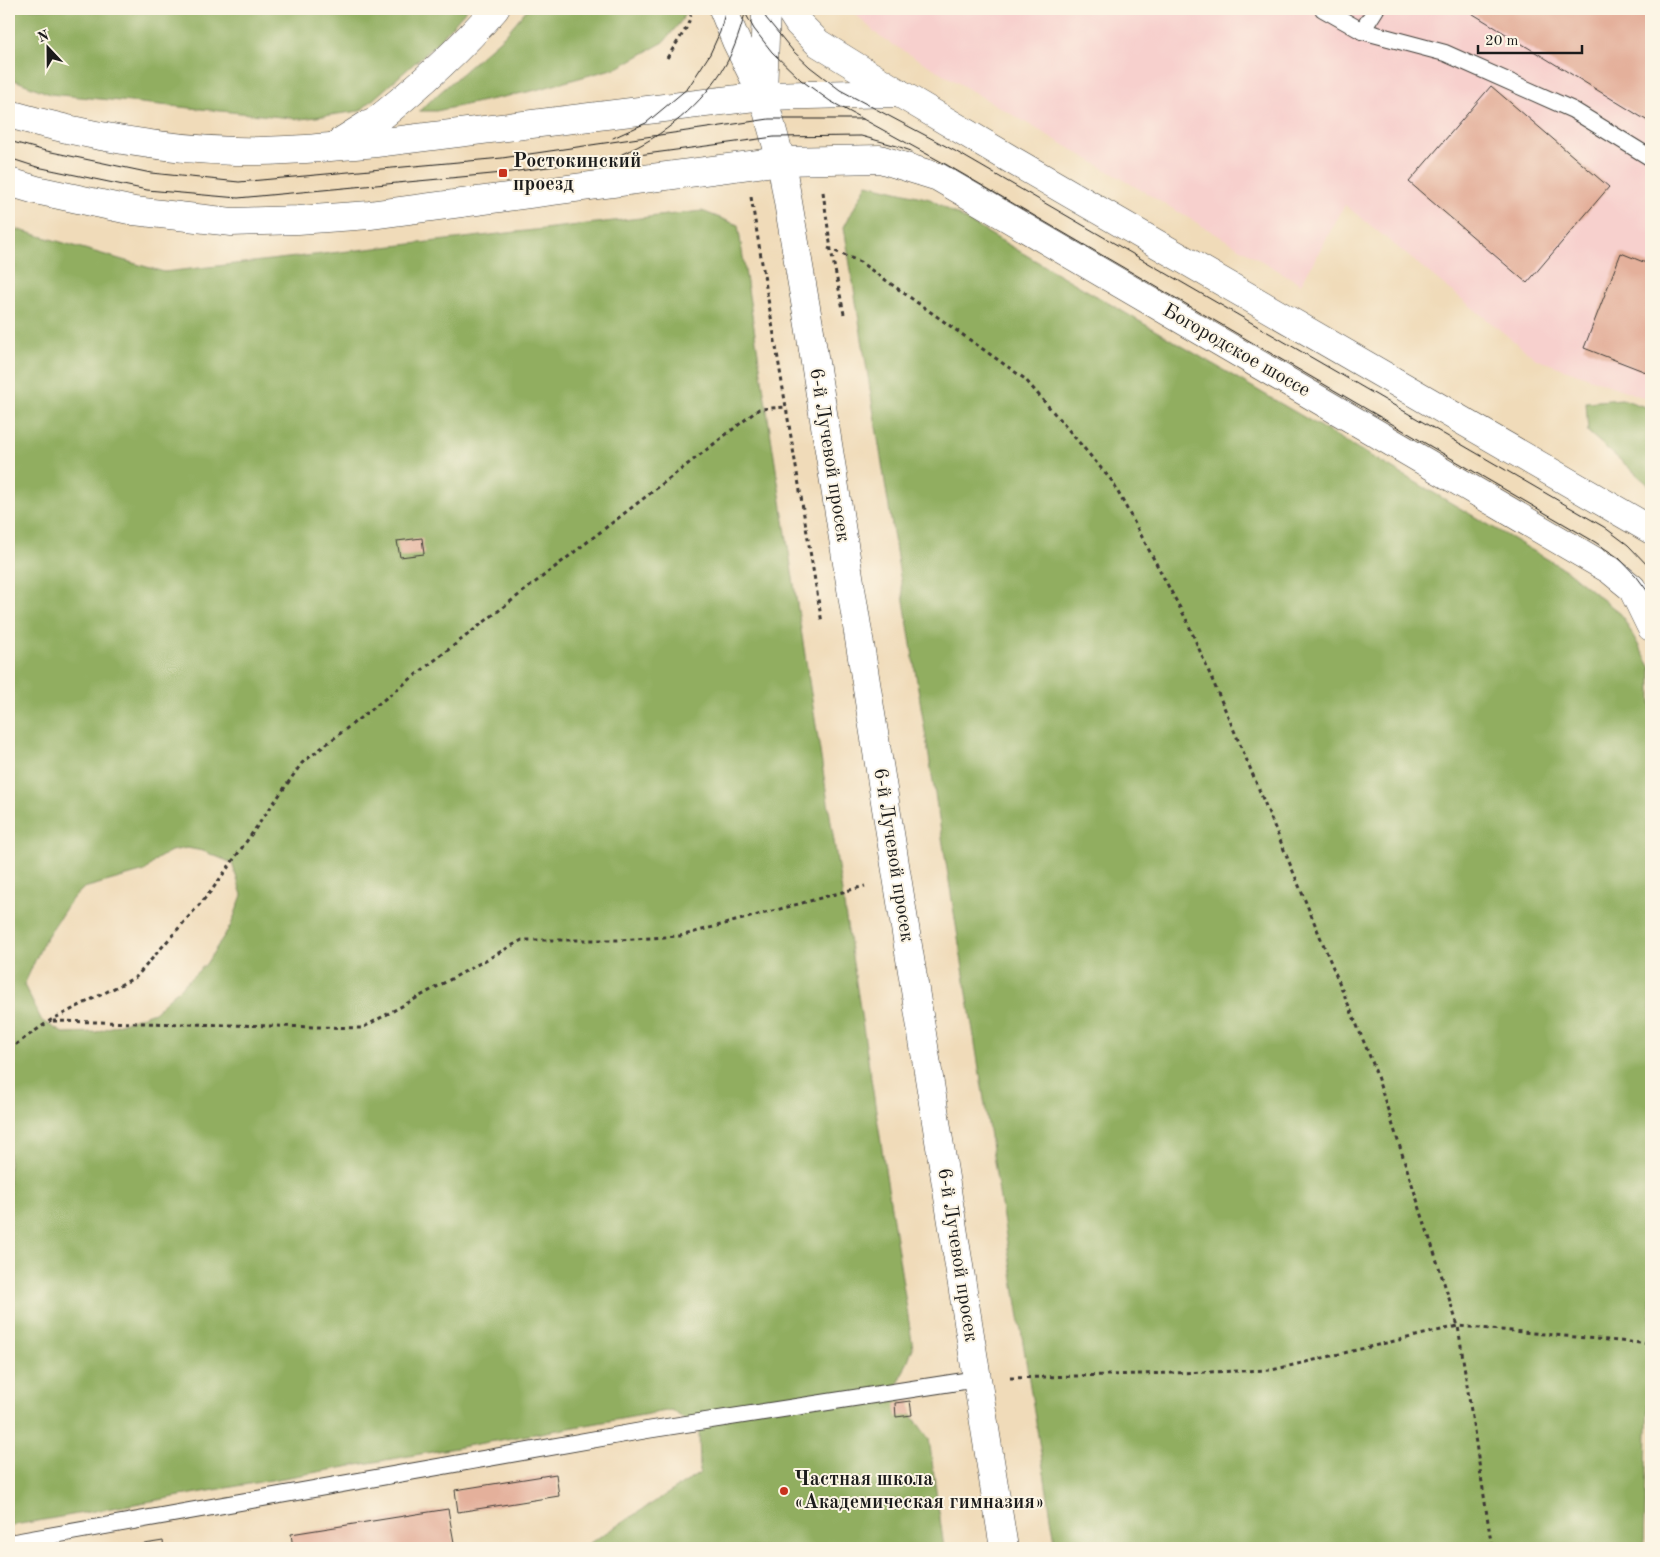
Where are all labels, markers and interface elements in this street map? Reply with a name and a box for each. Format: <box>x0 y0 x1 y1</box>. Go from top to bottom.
north arrow <box>22 22 72 72</box>
scale bar <box>1478 22 1581 54</box>
text: N <box>36 28 51 45</box>
text: 20 m <box>1485 34 1519 49</box>
place label: Ростокинский проезд <box>513 152 641 195</box>
marker: Ростокинский проезд <box>497 167 509 179</box>
street label: Богородское шоссе <box>1159 301 1313 401</box>
street label: 6-й Лучевой просек <box>805 367 853 543</box>
street label: 6-й Лучевой просек <box>869 767 917 943</box>
street label: 6-й Лучевой просек <box>933 1167 981 1343</box>
place label: Частная школа «Академическая гимназия» <box>794 1470 1045 1513</box>
marker: Частная школа «Академическая гимназия» <box>778 1485 790 1497</box>

